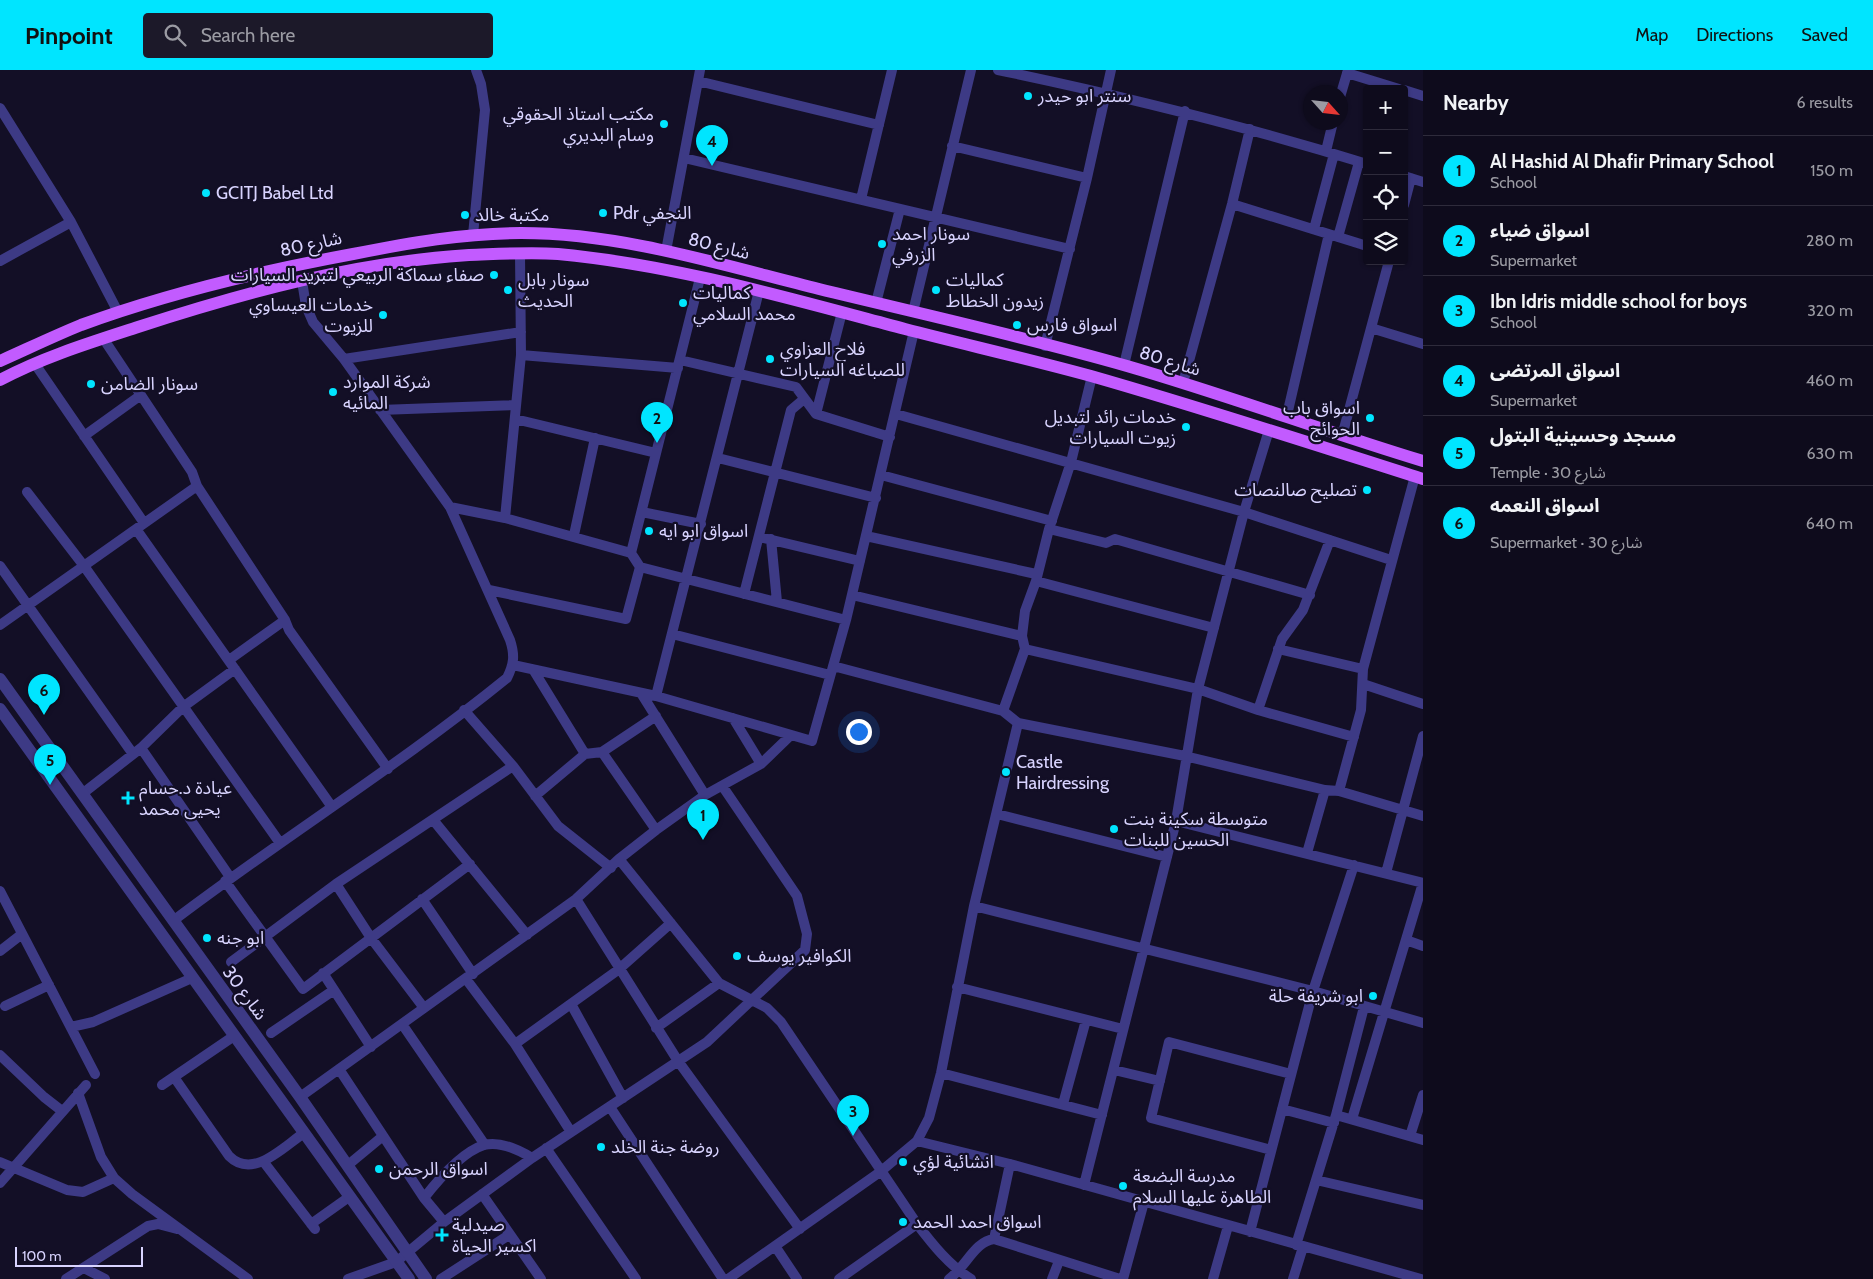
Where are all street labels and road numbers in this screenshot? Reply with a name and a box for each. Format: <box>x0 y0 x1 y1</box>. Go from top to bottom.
street label: شارع 80 <box>278 227 345 264</box>
street label: شارع 80 <box>685 228 752 267</box>
street label: شارع 80 <box>1136 341 1203 384</box>
street label: شارع 30 <box>216 962 272 1026</box>

